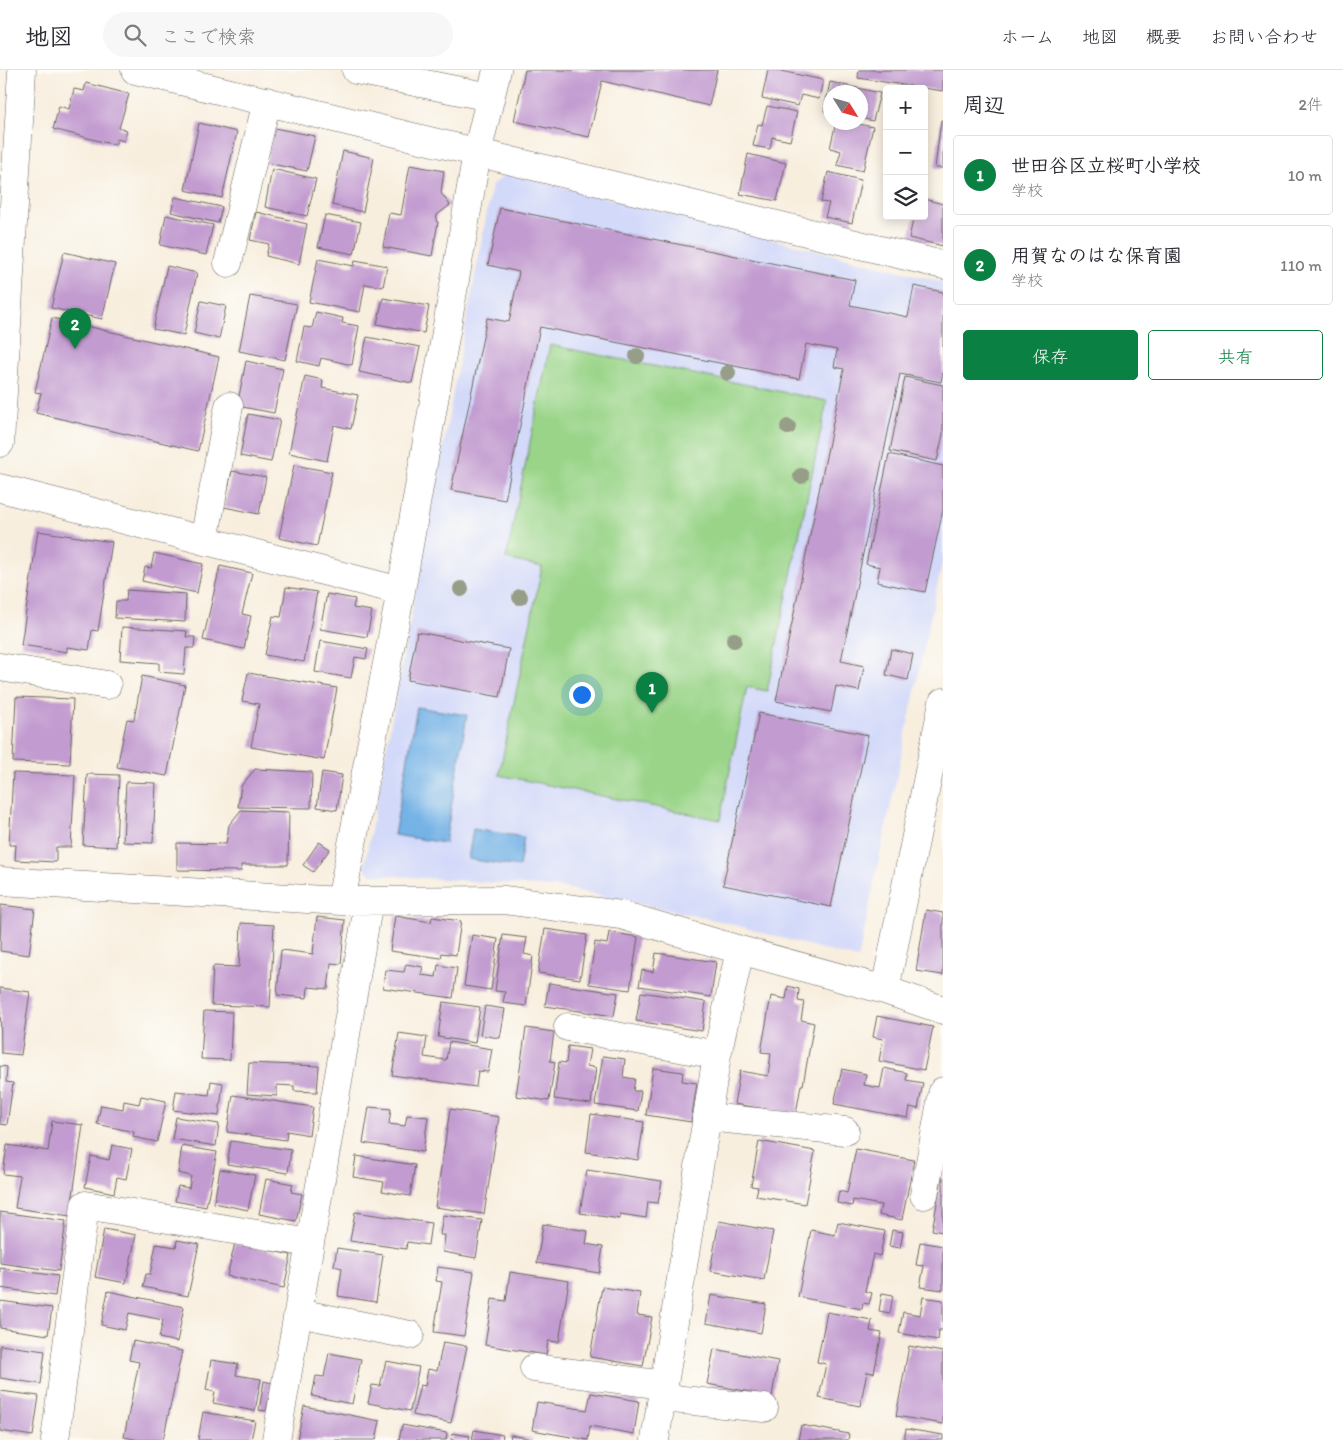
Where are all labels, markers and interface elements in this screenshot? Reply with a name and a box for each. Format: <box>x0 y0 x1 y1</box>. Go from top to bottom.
search box <box>103 12 453 57</box>
icon: search <box>121 21 149 49</box>
text: 地図 <box>25 22 73 51</box>
text: ここで検索 <box>161 25 256 48</box>
text: ホーム <box>1001 26 1054 48</box>
text: 地図 <box>1082 26 1118 48</box>
text: 概要 <box>1146 26 1182 48</box>
text: お問い合わせ <box>1210 26 1318 48</box>
north arrow <box>823 85 868 130</box>
map controls <box>883 85 928 220</box>
button: + <box>883 85 928 130</box>
text: 周辺 <box>963 92 1005 117</box>
text: 2件 <box>1299 95 1323 114</box>
button: − <box>883 130 928 175</box>
text: 世田谷区立桜町小学校 <box>1011 154 1201 177</box>
text: 1 <box>976 166 984 185</box>
text: 10 m <box>1288 166 1322 185</box>
button: layers <box>883 175 928 220</box>
text: 学校 <box>1011 181 1043 200</box>
text: 用賀なのはな保育園 <box>1011 244 1182 267</box>
text: 2 <box>976 256 984 275</box>
text: 110 m <box>1280 256 1322 275</box>
text: 学校 <box>1011 271 1043 290</box>
pin: 2 <box>59 308 91 349</box>
button: 保存 <box>963 330 1138 380</box>
button: 共有 <box>1148 330 1323 380</box>
pin: 1 <box>636 672 668 713</box>
your location <box>569 682 595 708</box>

